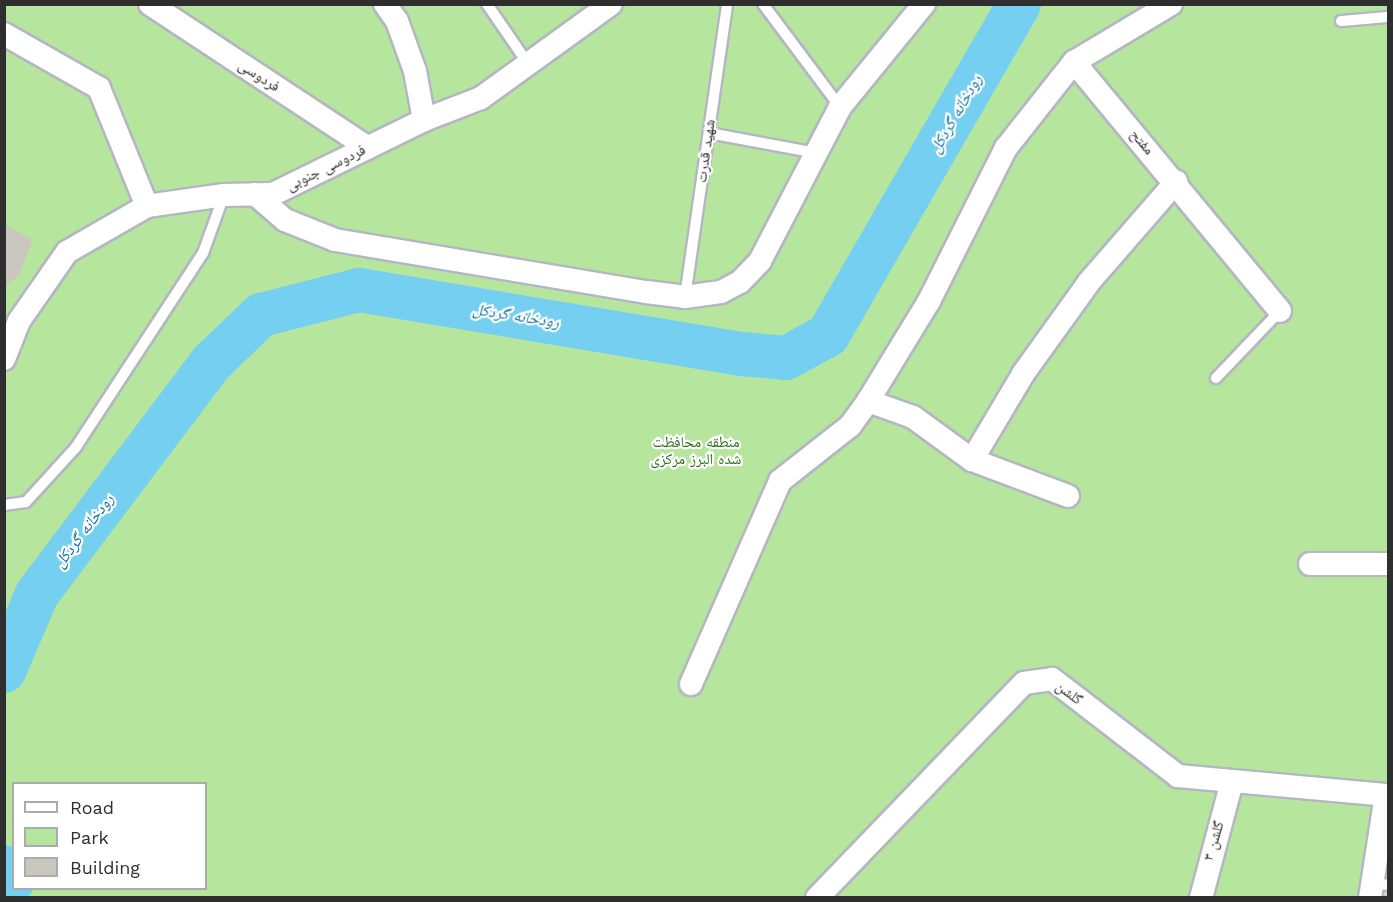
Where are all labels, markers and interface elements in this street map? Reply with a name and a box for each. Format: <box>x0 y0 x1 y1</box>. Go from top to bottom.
street label: فردوسی <box>235 56 283 96</box>
water label: رودخانه گردکل <box>926 71 986 157</box>
street label: شهید قدرت <box>693 118 719 184</box>
street label: مفتح <box>1126 125 1158 159</box>
street label: فردوسی جنوبی <box>283 141 369 195</box>
water label: رودخانه گردکل <box>471 300 561 332</box>
park label: منطقه محافظت شده البرز مرکزی <box>651 433 741 468</box>
water label: رودخانه گردکل <box>50 490 118 572</box>
street label: گلشن <box>1052 677 1086 709</box>
legend <box>12 782 207 890</box>
text: Road <box>70 797 114 818</box>
street label: گلشن ۳ <box>1200 819 1228 863</box>
text: Park <box>70 827 109 848</box>
text: Building <box>70 857 140 878</box>

